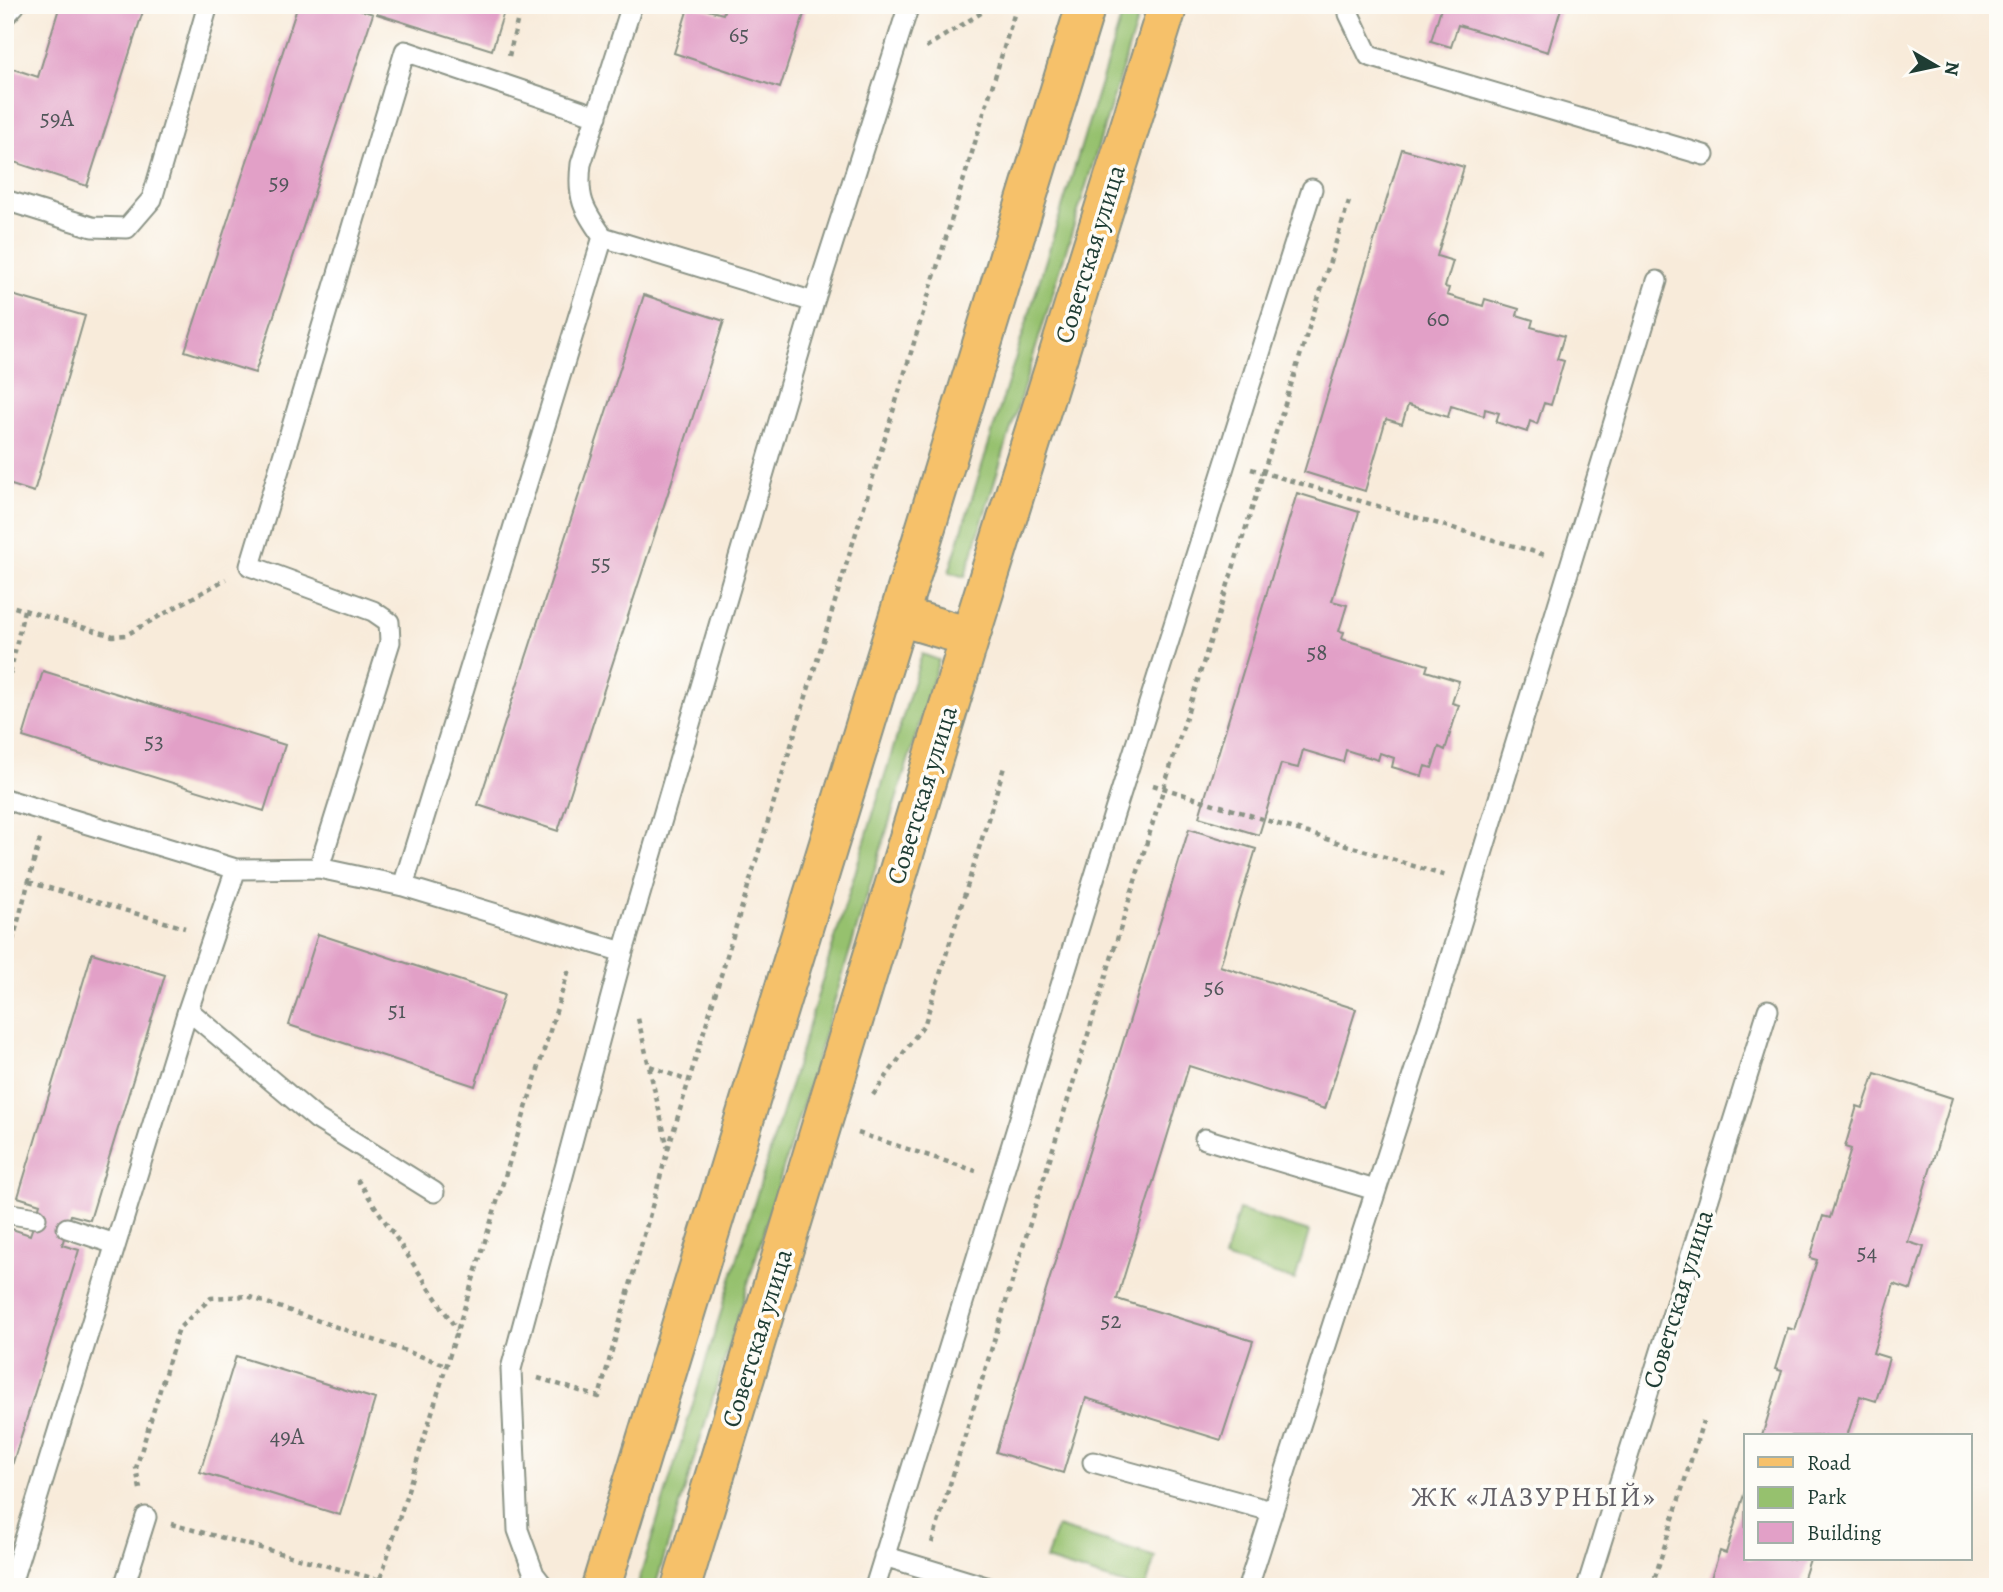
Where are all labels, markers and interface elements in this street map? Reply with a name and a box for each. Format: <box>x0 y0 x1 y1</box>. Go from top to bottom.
house number: 65 <box>729 19 749 50</box>
north arrow <box>1902 32 1972 102</box>
text: N <box>1938 60 1966 78</box>
house number: 59А <box>40 103 74 134</box>
street label: Советская улица <box>1046 160 1134 348</box>
house number: 59 <box>269 167 289 198</box>
house number: 60 <box>1427 303 1449 334</box>
house number: 55 <box>591 548 611 579</box>
house number: 58 <box>1306 637 1328 668</box>
street label: Советская улица <box>878 701 966 889</box>
house number: 53 <box>144 726 164 757</box>
house number: 56 <box>1204 972 1224 1003</box>
house number: 51 <box>388 995 406 1026</box>
street label: Советская улица <box>1634 1205 1722 1393</box>
house number: 54 <box>1857 1237 1877 1268</box>
street label: Советская улица <box>713 1244 801 1432</box>
house number: 52 <box>1101 1305 1121 1336</box>
house number: 49А <box>270 1421 305 1452</box>
legend <box>1744 1434 1972 1560</box>
text: Road <box>1807 1449 1851 1477</box>
district label: ЖК «ЛАЗУРНЫЙ» <box>1411 1478 1657 1516</box>
text: Park <box>1807 1483 1847 1511</box>
text: Building <box>1807 1519 1882 1547</box>

